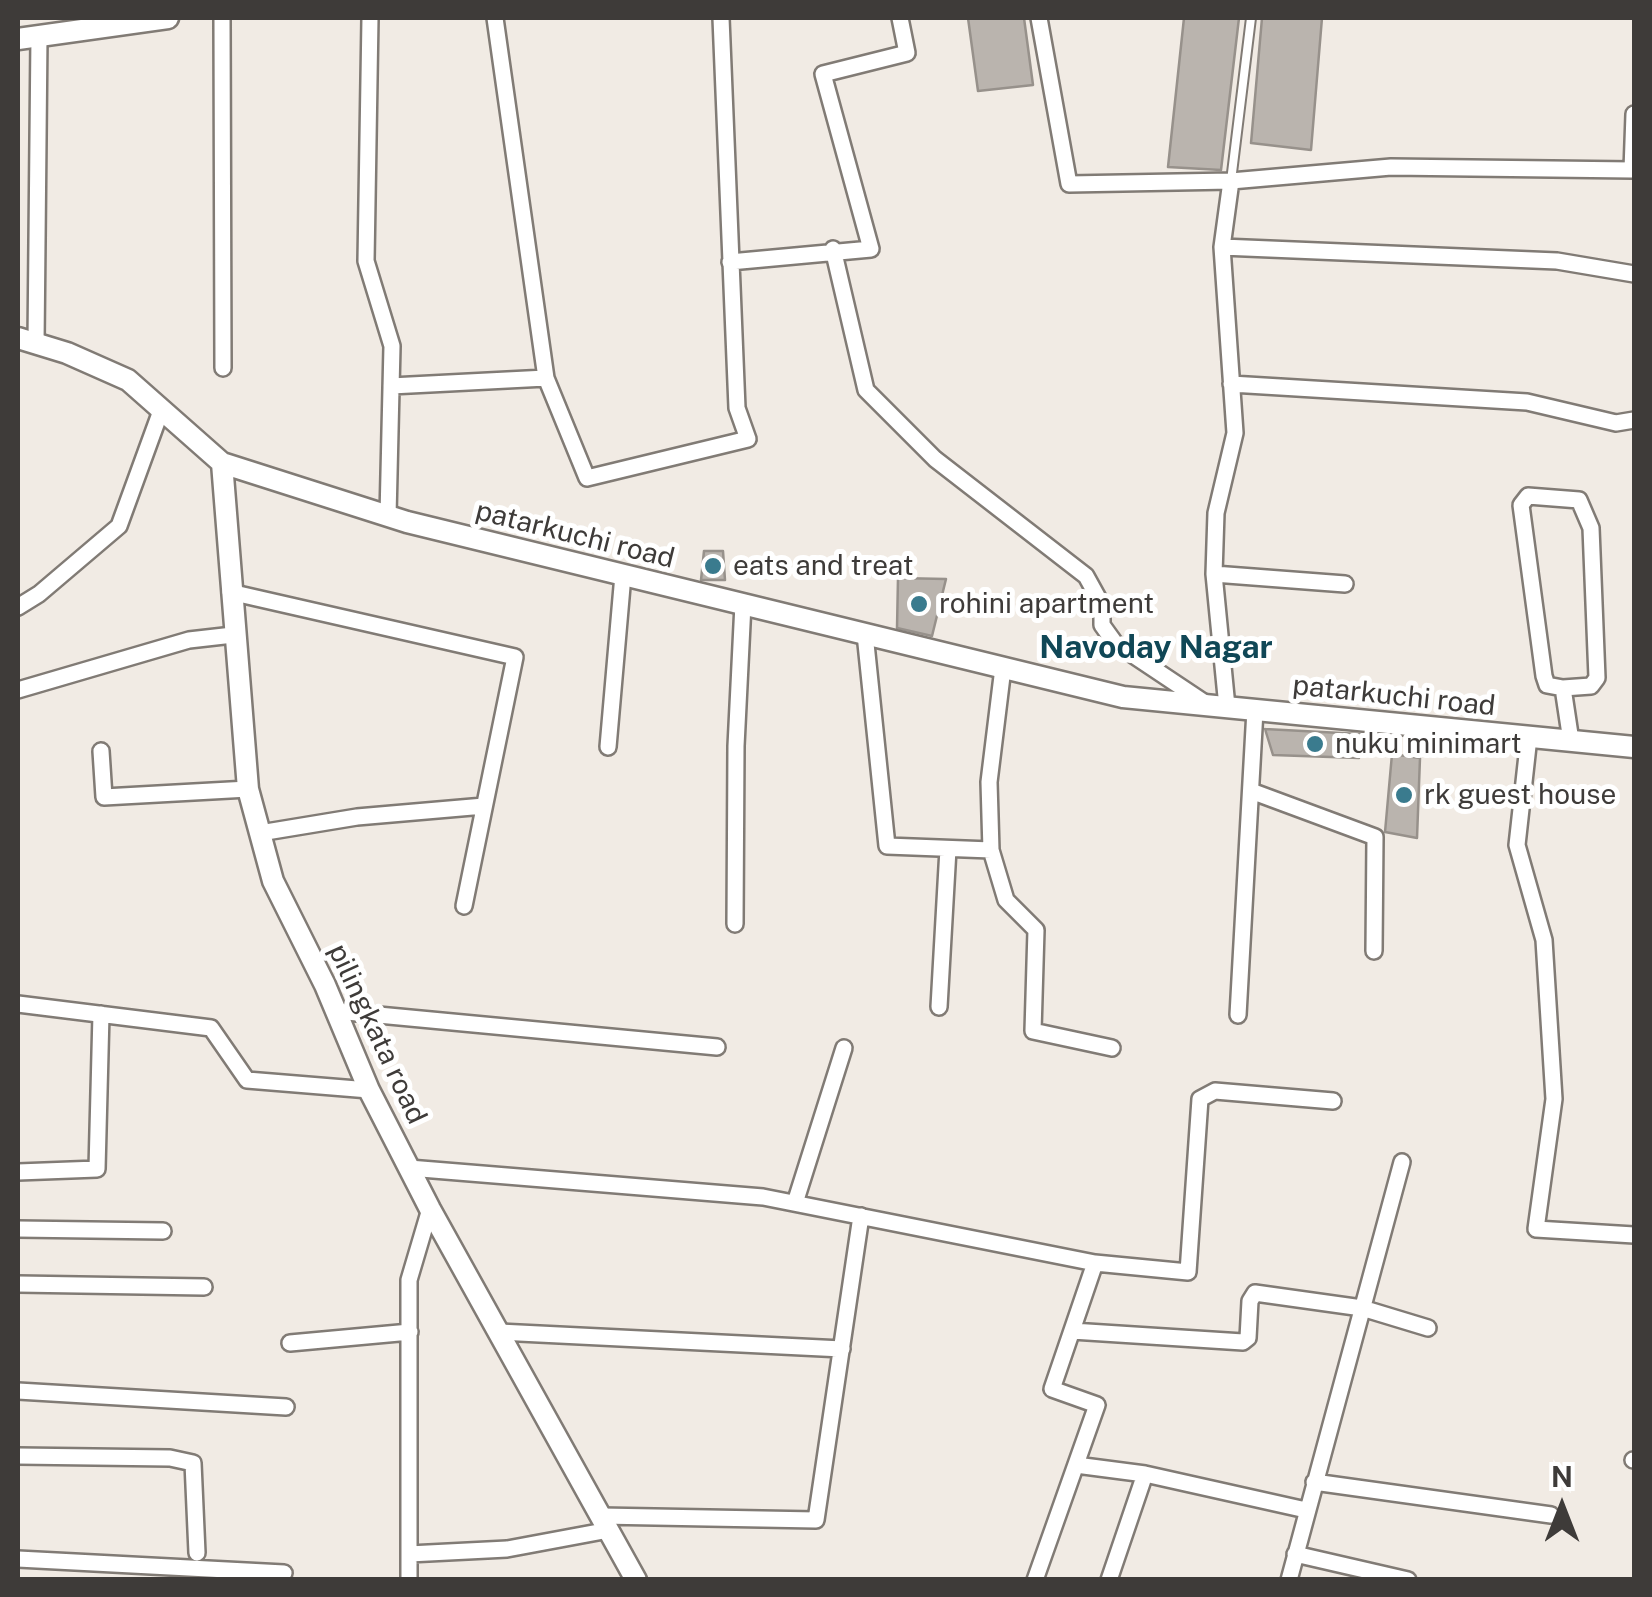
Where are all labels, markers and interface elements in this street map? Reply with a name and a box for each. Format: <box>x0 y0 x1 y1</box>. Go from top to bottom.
street label: patarkuchi road <box>472 494 678 576</box>
place label: eats and treat <box>733 549 914 583</box>
marker: eats and treat <box>702 555 724 577</box>
place label: rohini apartment <box>939 587 1154 621</box>
marker: rohini apartment <box>908 593 930 615</box>
district label: Navoday Nagar <box>1039 629 1273 667</box>
street label: patarkuchi road <box>1291 669 1497 723</box>
place label: nuku minimart <box>1335 727 1522 761</box>
marker: nuku minimart <box>1304 733 1326 755</box>
place label: rk guest house <box>1424 778 1616 812</box>
marker: rk guest house <box>1393 784 1415 806</box>
street label: pilingkata road <box>321 939 433 1129</box>
north arrow <box>1512 1457 1612 1557</box>
text: N <box>1551 1460 1573 1493</box>

